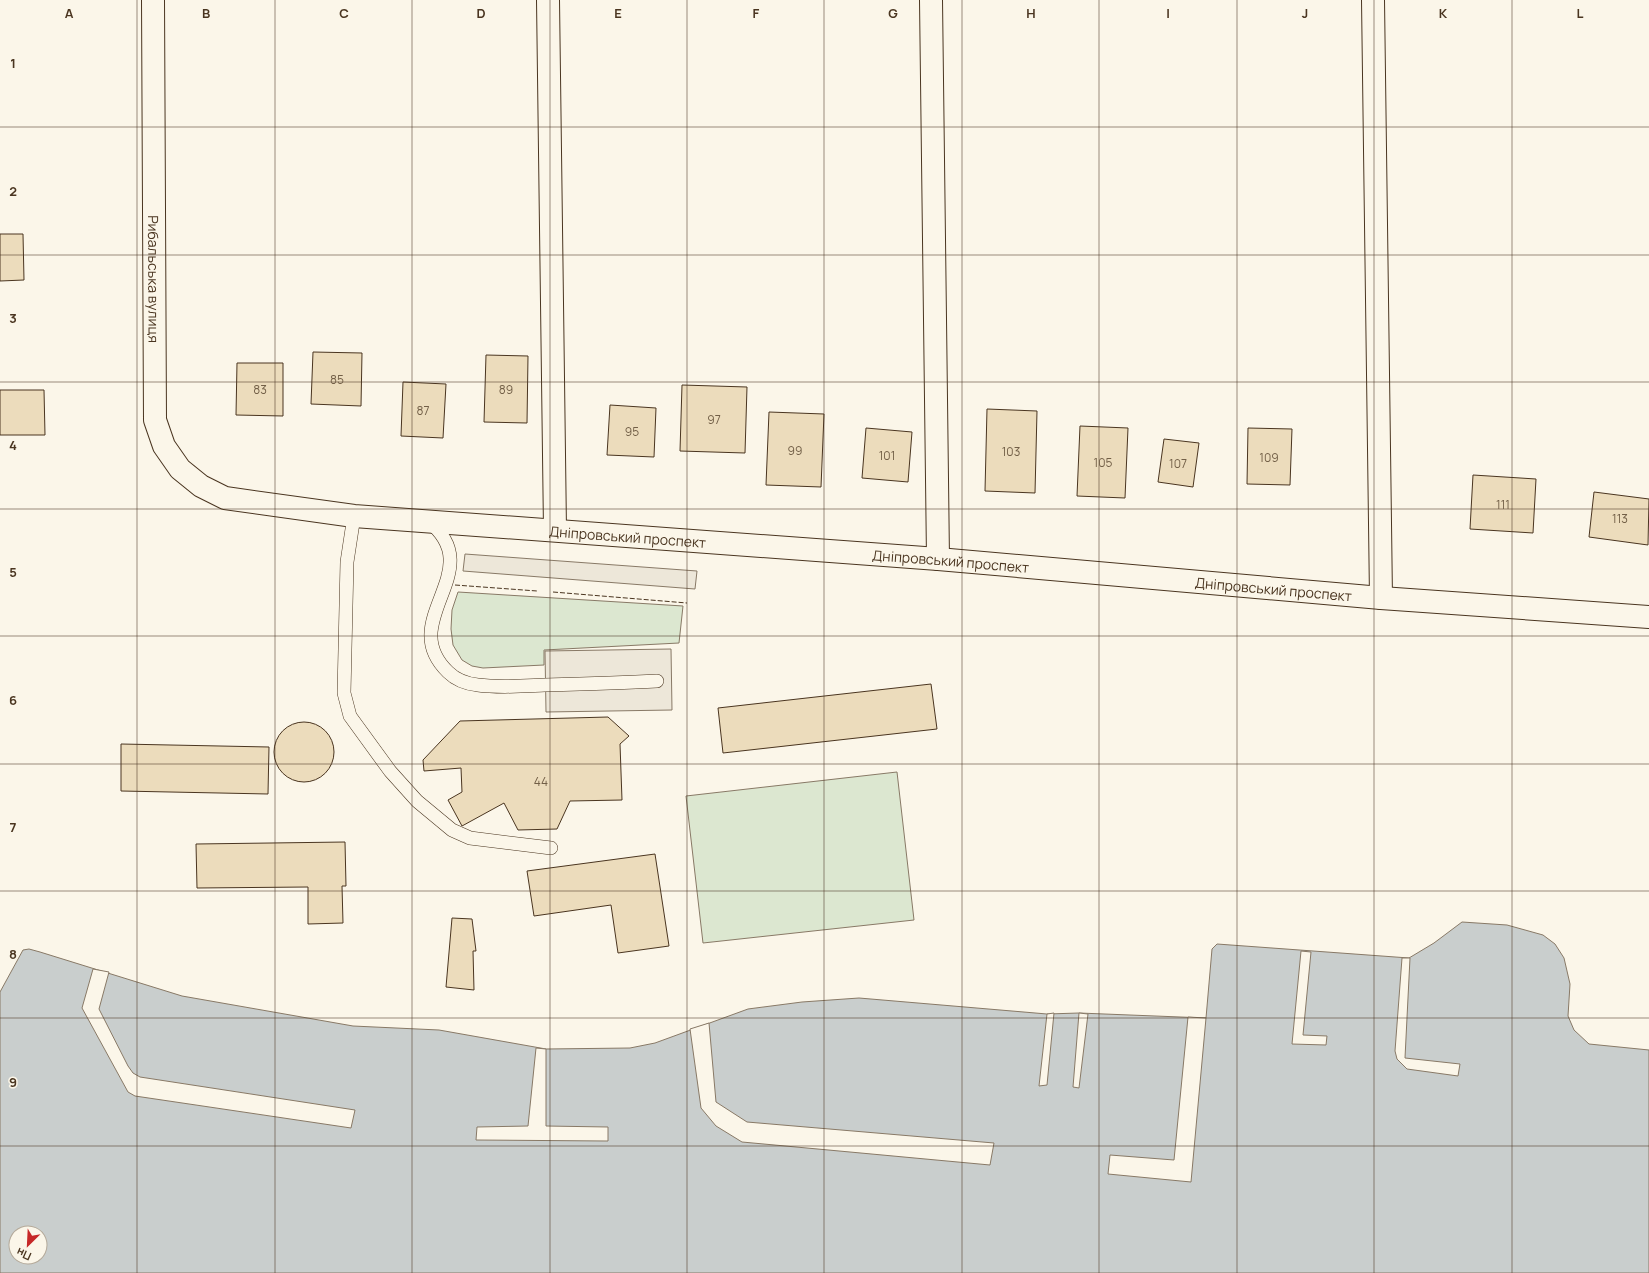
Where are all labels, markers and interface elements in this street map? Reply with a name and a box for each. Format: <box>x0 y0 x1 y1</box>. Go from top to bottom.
text: A <box>65 4 74 22</box>
text: B <box>202 4 210 22</box>
text: C <box>339 4 349 22</box>
text: D <box>476 4 486 22</box>
text: E <box>614 4 622 22</box>
text: F <box>753 4 760 22</box>
text: G <box>888 4 898 22</box>
text: H <box>1026 4 1036 22</box>
text: I <box>1166 4 1170 22</box>
text: J <box>1302 4 1308 22</box>
text: K <box>1439 4 1448 22</box>
text: L <box>1577 4 1584 22</box>
text: 1 <box>10 54 16 72</box>
text: 2 <box>9 182 17 200</box>
street label: Рибальська вулиця <box>145 215 164 343</box>
text: 3 <box>9 309 17 327</box>
house number: 85 <box>330 371 344 388</box>
house number: 83 <box>253 381 267 398</box>
house number: 89 <box>499 381 513 398</box>
house number: 87 <box>417 402 430 419</box>
house number: 97 <box>707 411 721 428</box>
house number: 95 <box>625 423 639 440</box>
text: 4 <box>9 436 17 454</box>
house number: 99 <box>788 442 802 459</box>
house number: 103 <box>1002 443 1020 460</box>
house number: 101 <box>879 447 895 464</box>
house number: 109 <box>1259 449 1279 466</box>
house number: 105 <box>1094 454 1113 471</box>
house number: 107 <box>1169 455 1187 472</box>
house number: 111 <box>1496 496 1510 513</box>
house number: 113 <box>1612 510 1628 527</box>
street label: Дніпровський проспект <box>548 521 707 551</box>
street label: Дніпровський проспект <box>872 545 1030 576</box>
text: 5 <box>9 563 17 581</box>
street label: Дніпровський проспект <box>1194 572 1353 605</box>
text: 6 <box>9 691 17 709</box>
house number: 44 <box>534 773 548 790</box>
text: 7 <box>10 818 17 836</box>
text: 8 <box>9 945 17 963</box>
text: 9 <box>9 1073 17 1091</box>
north arrow <box>8 1225 48 1265</box>
text: Пн <box>14 1245 34 1264</box>

